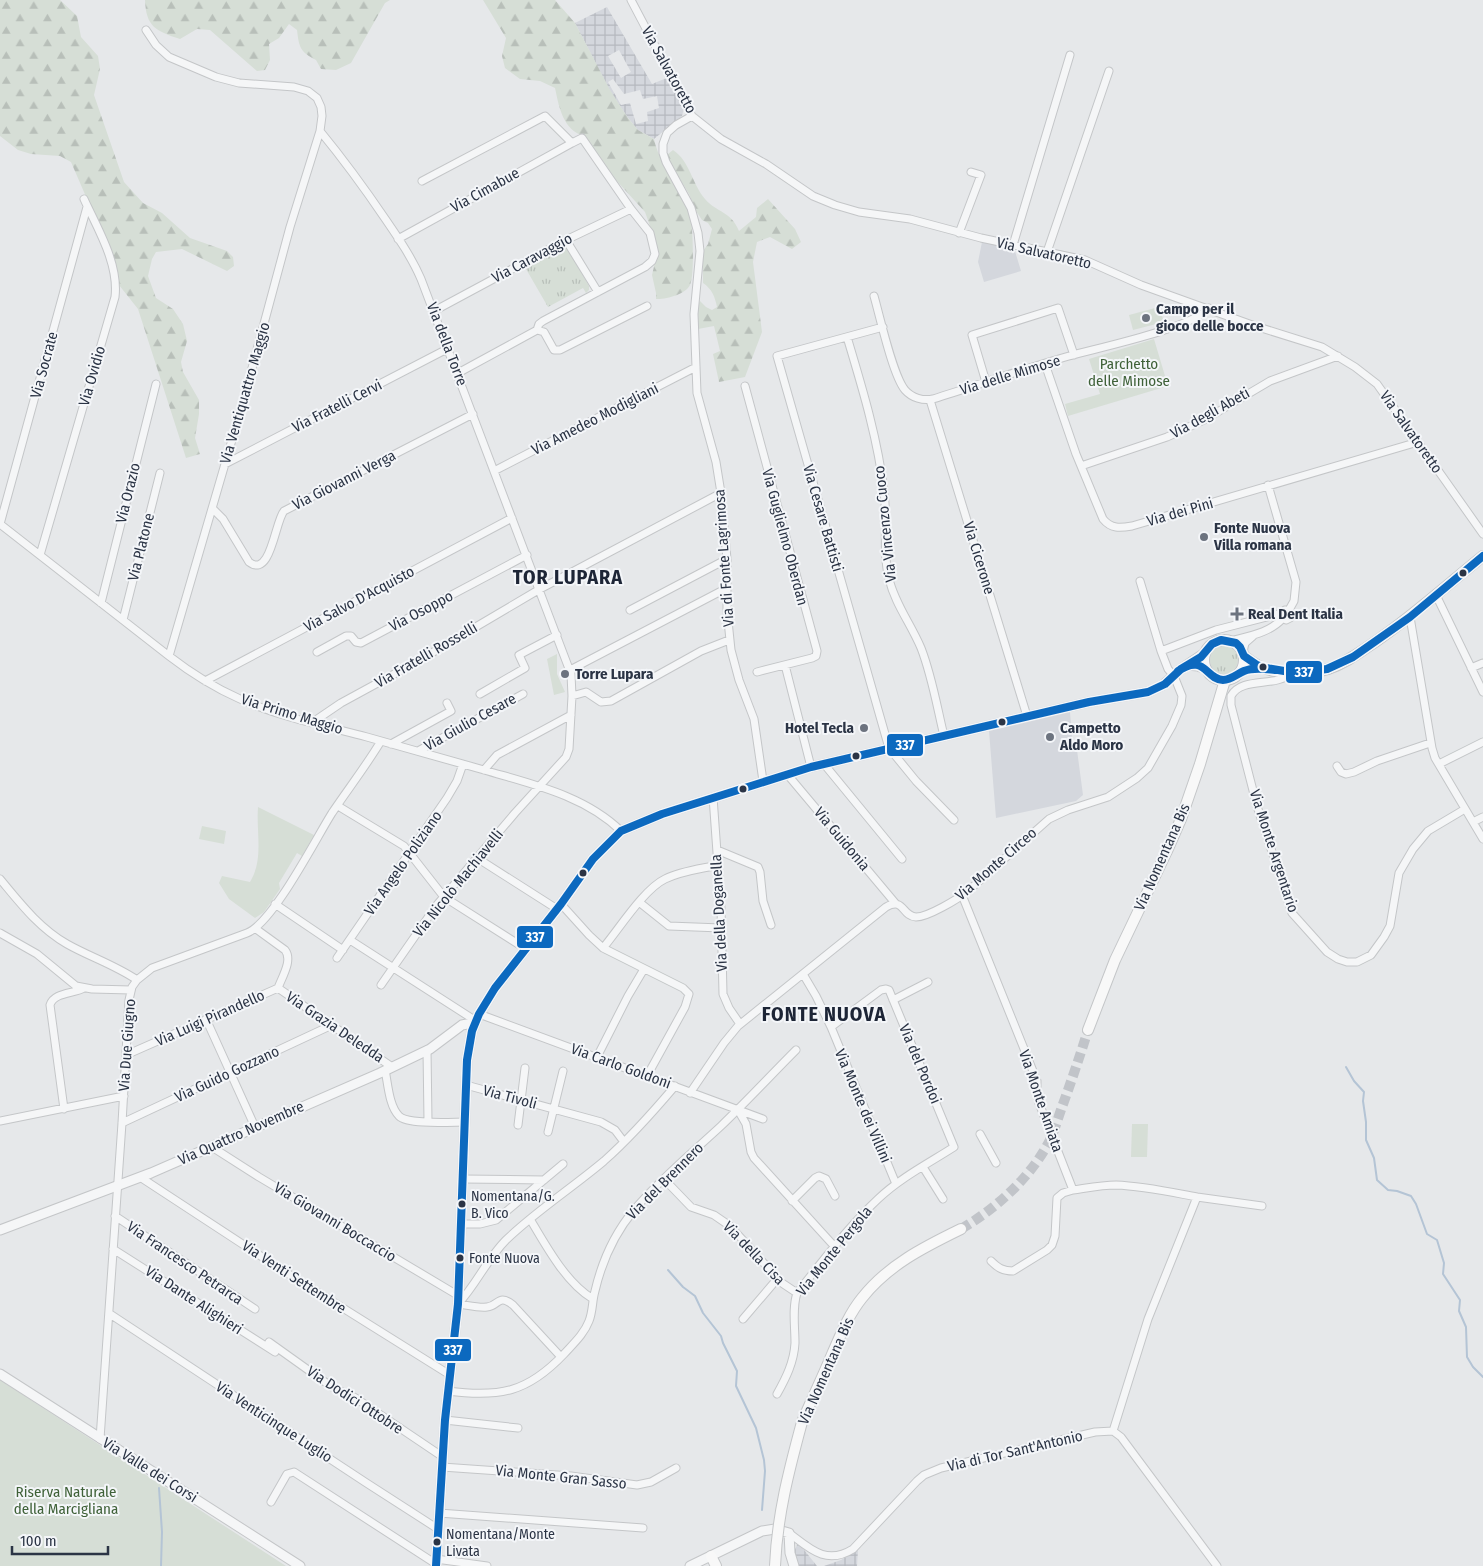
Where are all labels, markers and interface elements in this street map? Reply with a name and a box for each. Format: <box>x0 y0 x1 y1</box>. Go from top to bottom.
street label: Via Salvatoretto <box>638 23 700 117</box>
street label: Via Cimabue <box>447 164 523 216</box>
street label: Via Caravaggio <box>489 229 575 287</box>
street label: Via Salvatoretto <box>995 233 1093 273</box>
street label: Via della Torre <box>423 300 471 388</box>
place label: Campo per il gioco delle bocce <box>1156 300 1264 335</box>
marker: Campo per il gioco delle bocce <box>1140 312 1152 324</box>
street label: Via Ventiquattro Maggio <box>216 320 274 466</box>
street label: Via Socrate <box>26 330 62 400</box>
street label: Via Ovidio <box>75 344 109 408</box>
street label: Via delle Mimose <box>958 351 1062 399</box>
park label: Parchetto delle Mimose <box>1088 355 1170 390</box>
street label: Via Fratelli Cervi <box>289 376 385 436</box>
street label: Via Amedeo Modigliani <box>528 379 662 459</box>
street label: Via degli Abeti <box>1167 384 1253 442</box>
street label: Via Salvatoretto <box>1376 387 1446 477</box>
street label: Via Giovanni Verga <box>289 446 399 514</box>
street label: Via Orazio <box>112 461 144 525</box>
street label: Via Cesare Battisti <box>799 462 847 574</box>
street label: Via Vincenzo Cuoco <box>870 465 900 583</box>
street label: Via Guglielmo Oberdan <box>758 467 812 607</box>
street label: Via di Fonte Lagrimosa <box>710 489 738 627</box>
street label: Via dei Pini <box>1145 494 1215 530</box>
street label: Via Platone <box>124 511 158 583</box>
street label: Via Cicerone <box>959 519 999 597</box>
place label: Fonte Nuova Villa romana <box>1213 519 1292 554</box>
marker: Fonte Nuova Villa romana <box>1198 531 1210 543</box>
street label: Via Salvo D'Acquisto <box>301 562 418 636</box>
district label: TOR LUPARA <box>513 565 623 589</box>
unlabelled marker <box>1458 568 1468 578</box>
street label: Via Osoppo <box>386 587 456 635</box>
place label: Real Dent Italia <box>1248 605 1343 623</box>
marker: Real Dent Italia <box>1230 607 1244 621</box>
street label: Via Fratelli Rosselli <box>372 618 480 692</box>
line badge: 337 <box>1285 660 1323 684</box>
unlabelled marker <box>1258 662 1268 672</box>
text: 337 <box>1293 664 1314 681</box>
place label: Torre Lupara <box>575 665 654 683</box>
marker: Torre Lupara <box>559 668 571 680</box>
street label: Via Giulio Cesare <box>421 689 519 755</box>
street label: Via Primo Maggio <box>239 690 345 738</box>
unlabelled marker <box>997 717 1007 727</box>
place label: Hotel Tecla <box>785 719 855 737</box>
place label: Campetto Aldo Moro <box>1059 719 1123 754</box>
marker: Hotel Tecla <box>858 722 870 734</box>
marker: Campetto Aldo Moro <box>1044 731 1056 743</box>
line badge: 337 <box>886 733 924 757</box>
text: 337 <box>894 737 915 754</box>
unlabelled marker <box>851 751 861 761</box>
unlabelled marker <box>738 784 748 794</box>
street label: Via Monte Argentario <box>1246 787 1302 915</box>
street label: Via Nomentana Bis <box>1130 801 1194 913</box>
street label: Via Guidonia <box>810 804 874 874</box>
street label: Via Angelo Poliziano <box>360 807 446 919</box>
street label: Via Monte Circeo <box>952 824 1040 904</box>
street label: Via Nicolò Machiavelli <box>409 825 507 941</box>
street label: Via della Doganella <box>707 854 731 972</box>
unlabelled marker <box>578 868 588 878</box>
line badge: 337 <box>516 925 554 949</box>
text: 337 <box>524 929 545 946</box>
street label: Via Luigi Pirandello <box>153 986 267 1050</box>
street label: Via Grazia Deledda <box>283 988 387 1066</box>
street label: Via Due Giugno <box>115 998 139 1092</box>
district label: FONTE NUOVA <box>762 1002 886 1026</box>
street label: Via del Pordoi <box>895 1021 945 1107</box>
street label: Via Carlo Goldoni <box>568 1039 674 1093</box>
street label: Via Guido Gozzano <box>172 1042 282 1106</box>
street label: Via Monte dei Villini <box>831 1046 895 1166</box>
street label: Via Monte Amiata <box>1015 1047 1067 1155</box>
street label: Via Tivoli <box>481 1081 539 1113</box>
street label: Via Quattro Novembre <box>175 1097 307 1169</box>
street label: Via del Brennero <box>623 1139 707 1223</box>
street label: Via Giovanni Boccaccio <box>271 1178 400 1266</box>
place label: Nomentana/G. B. Vico <box>471 1188 555 1222</box>
marker: Nomentana/G. B. Vico <box>457 1199 467 1209</box>
street label: Via Monte Pergola <box>792 1203 876 1299</box>
street label: Via Francesco Petrarca <box>124 1217 246 1309</box>
street label: Via della Cisa <box>719 1217 789 1289</box>
street label: Via Venti Settembre <box>238 1237 350 1317</box>
place label: Fonte Nuova <box>469 1250 540 1267</box>
marker: Fonte Nuova <box>455 1253 465 1263</box>
street label: Via Dante Alighieri <box>142 1262 246 1338</box>
street label: Via Nomentana Bis <box>794 1315 858 1427</box>
line badge: 337 <box>434 1338 472 1362</box>
text: 337 <box>442 1342 463 1359</box>
street label: Via Dodici Ottobre <box>303 1362 407 1438</box>
street label: Via Venticinque Luglio <box>212 1378 336 1466</box>
street label: Via di Tor Sant'Antonio <box>946 1427 1085 1475</box>
street label: Via Valle dei Corsi <box>99 1434 201 1506</box>
street label: Via Monte Gran Sasso <box>495 1461 628 1493</box>
park label: Riserva Naturale della Marcigliana <box>14 1483 118 1518</box>
scale bar <box>12 1524 109 1556</box>
place label: Nomentana/Monte Livata <box>446 1526 555 1560</box>
text: 100 m <box>20 1532 57 1550</box>
marker: Nomentana/Monte Livata <box>432 1537 442 1547</box>

